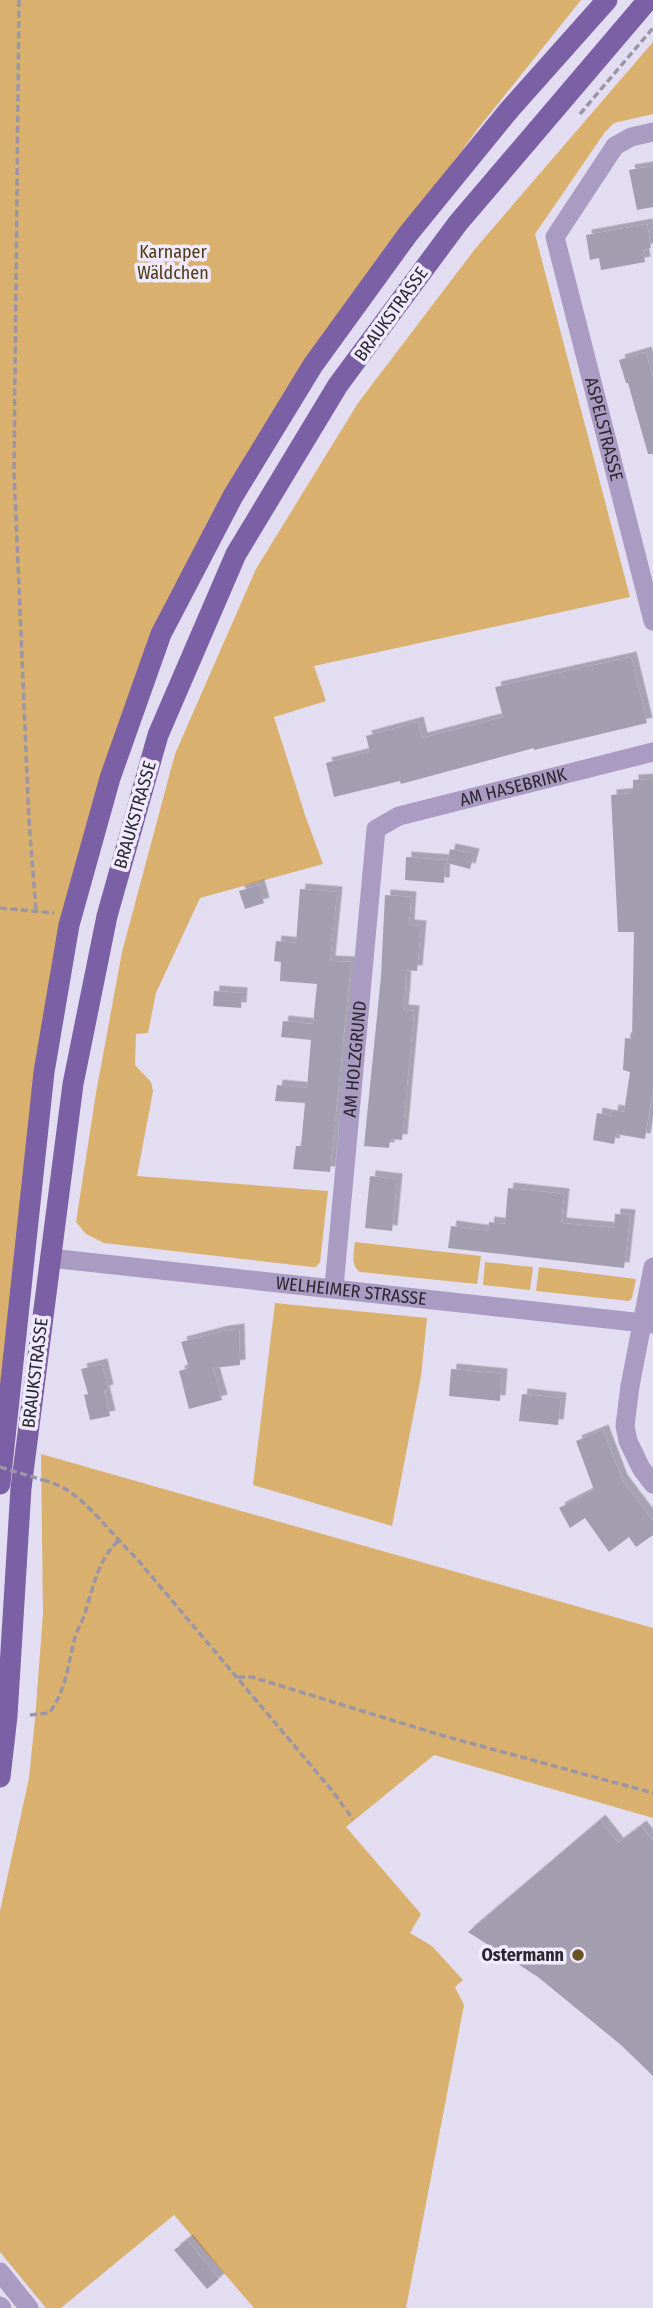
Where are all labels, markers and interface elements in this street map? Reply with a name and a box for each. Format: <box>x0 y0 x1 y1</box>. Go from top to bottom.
park label: Karnaper Wäldchen <box>137 241 209 284</box>
street label: BRAUKSTRASSE <box>349 263 433 365</box>
street label: ASPELSTRASSE <box>580 375 628 483</box>
street label: BRAUKSTRASSE <box>109 759 161 871</box>
street label: AM HASEBRINK <box>457 763 569 811</box>
street label: AM HOLZGRUND <box>339 1000 371 1118</box>
street label: WELHEIMER STRASSE <box>275 1272 428 1310</box>
street label: BRAUKSTRASSE <box>17 1317 53 1429</box>
place label: Ostermann <box>482 1944 564 1966</box>
marker: Ostermann <box>570 1947 586 1963</box>

